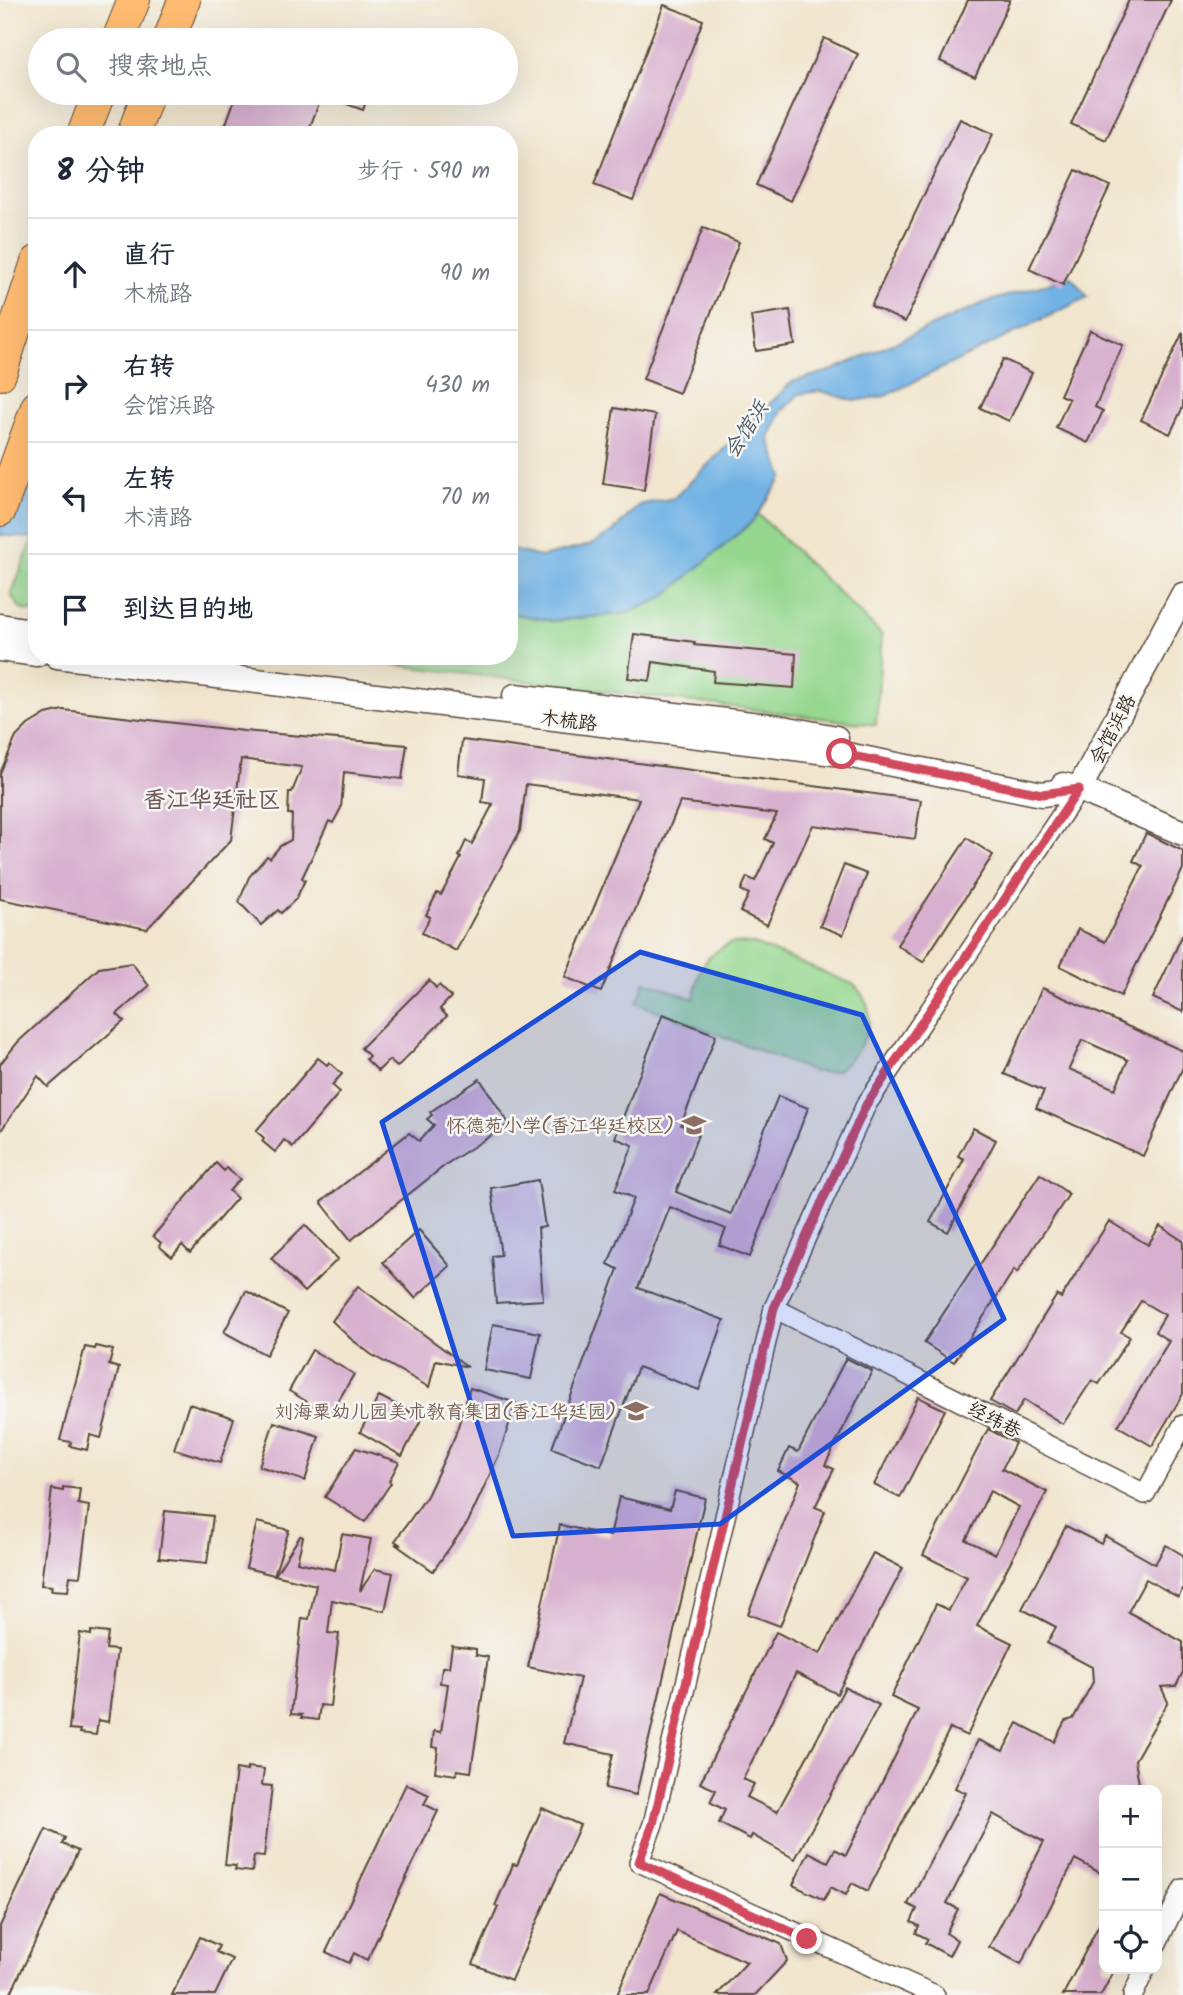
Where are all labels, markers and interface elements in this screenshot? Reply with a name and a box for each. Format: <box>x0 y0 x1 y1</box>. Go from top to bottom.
search box <box>28 28 518 105</box>
text: 搜索地点 <box>108 46 212 88</box>
icon: search <box>52 48 90 86</box>
text: 8 分钟 <box>56 148 145 196</box>
text: 步行 · 590 m <box>357 154 490 190</box>
text: 直行 <box>123 235 175 277</box>
icon: ahead <box>56 255 94 293</box>
text: 90 m <box>440 256 490 292</box>
text: 木梳路 <box>123 277 192 313</box>
text: 右转 <box>123 347 175 389</box>
icon: right <box>56 367 94 405</box>
text: 430 m <box>425 368 490 404</box>
text: 会馆浜路 <box>123 389 215 425</box>
water label: 会馆浜 <box>716 394 779 465</box>
text: 左转 <box>123 459 175 501</box>
icon: left <box>56 479 94 517</box>
text: 70 m <box>440 480 490 516</box>
text: 木清路 <box>123 501 192 537</box>
text: 到达目的地 <box>123 589 253 631</box>
icon: arrive <box>56 591 94 629</box>
street label: 会馆浜路 <box>1083 689 1145 771</box>
street label: 木梳路 <box>539 704 599 740</box>
route start <box>826 738 857 769</box>
district label: 香江华廷社区 <box>143 783 281 819</box>
school or university icon: 怀德苑小学(香江华廷校区) <box>680 1111 708 1139</box>
place label: 怀德苑小学(香江华廷校区) <box>446 1112 674 1142</box>
street label: 经纬巷 <box>962 1394 1026 1447</box>
school or university icon: 刘海粟幼儿园美术教育集团(香江华廷园) <box>622 1397 650 1425</box>
place label: 刘海粟幼儿园美术教育集团(香江华廷园) <box>274 1398 616 1428</box>
map controls <box>1099 1785 1162 1974</box>
button: + <box>1099 1785 1162 1848</box>
button: − <box>1099 1848 1162 1911</box>
button: locate <box>1099 1911 1162 1974</box>
route end <box>791 1923 822 1954</box>

